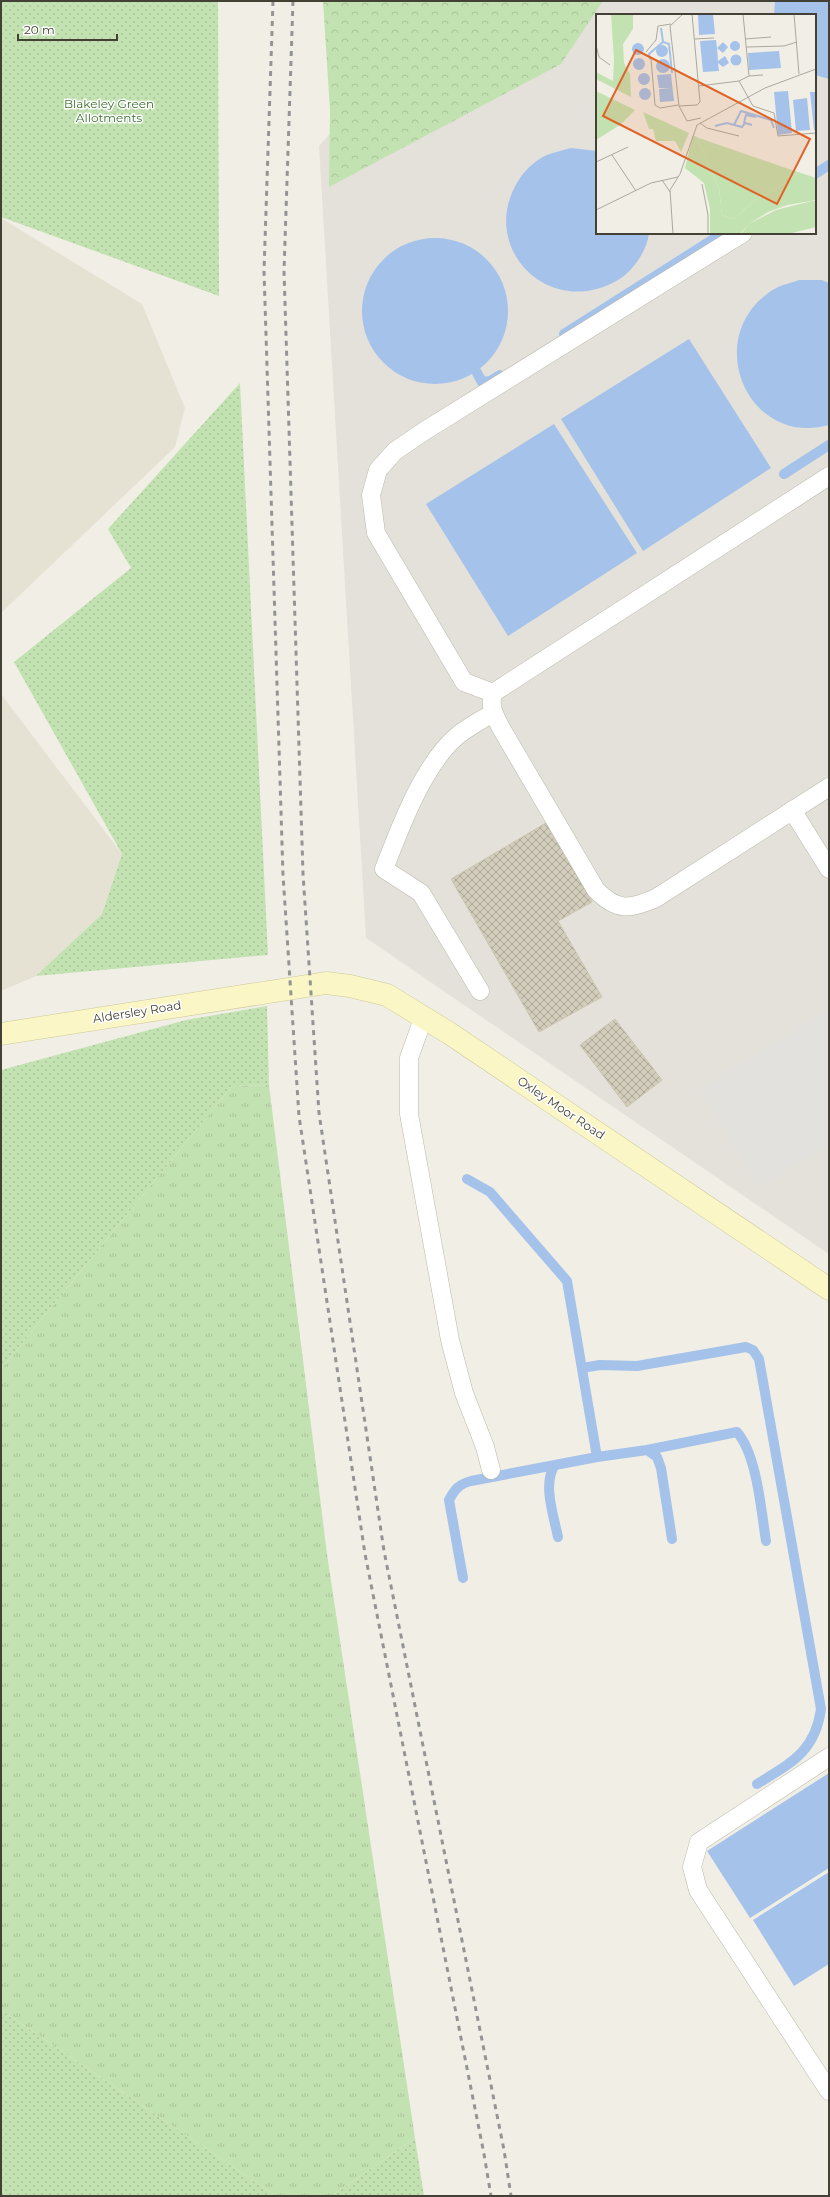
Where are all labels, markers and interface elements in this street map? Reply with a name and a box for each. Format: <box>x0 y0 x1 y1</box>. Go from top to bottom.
inset map <box>596 14 816 234</box>
scale bar <box>18 16 117 42</box>
text: 20 m <box>24 22 55 37</box>
park label: Blakeley Green Allotments <box>64 96 154 125</box>
street label: Aldersley Road <box>92 997 182 1026</box>
street label: Oxley Moor Road <box>515 1073 608 1142</box>

